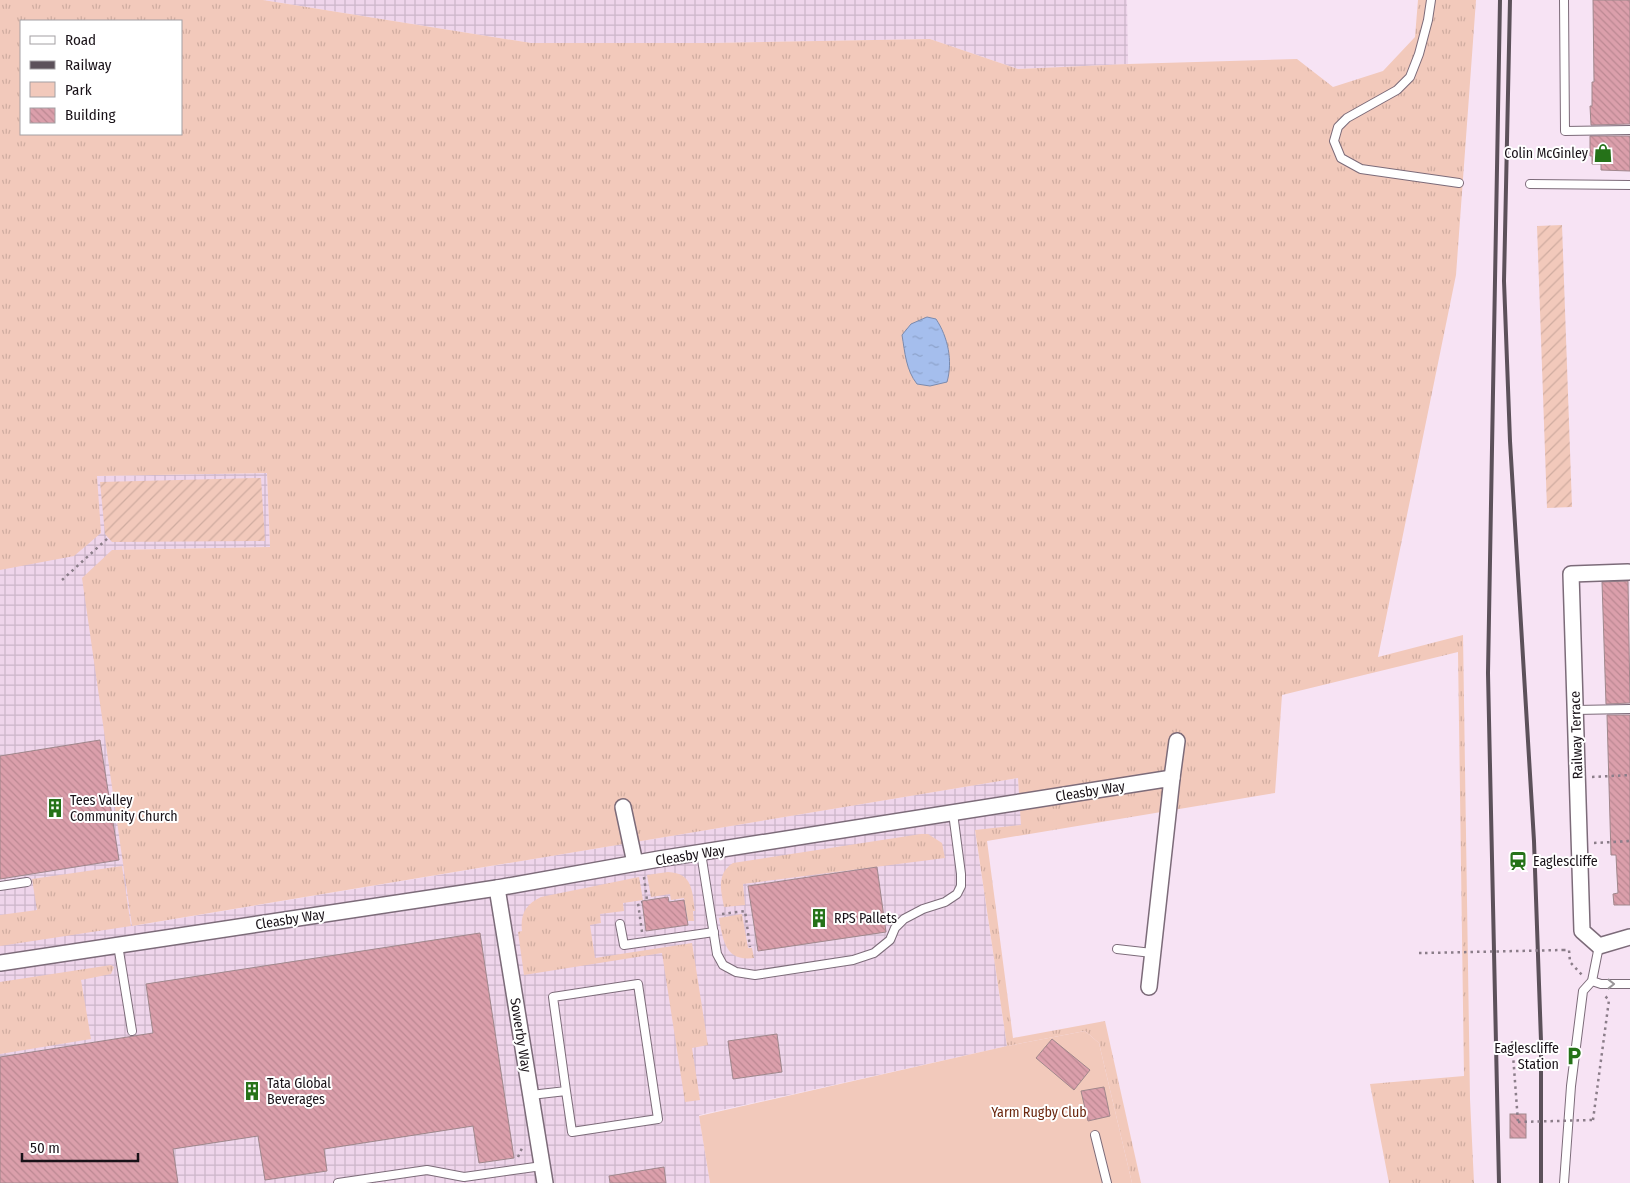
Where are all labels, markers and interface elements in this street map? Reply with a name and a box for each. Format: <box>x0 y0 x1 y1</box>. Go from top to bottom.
legend <box>20 20 182 135</box>
text: Road <box>65 31 96 49</box>
text: Railway <box>65 56 112 74</box>
text: Park <box>65 81 92 99</box>
text: Building <box>65 106 116 124</box>
shop icon: Colin McGinley <box>1592 142 1614 164</box>
place label: Colin McGinley <box>1504 145 1589 162</box>
street label: Railway Terrace <box>1566 691 1587 779</box>
street label: Cleasby Way <box>1054 778 1127 805</box>
place label: Tees Valley Community Church <box>70 792 178 825</box>
building icon: Tees Valley Community Church <box>44 797 66 819</box>
street label: Cleasby Way <box>654 842 727 869</box>
station icon: Eaglescliffe <box>1507 850 1529 872</box>
place label: Eaglescliffe <box>1533 853 1598 870</box>
street label: Cleasby Way <box>254 906 327 933</box>
building icon: RPS Pallets <box>808 907 830 929</box>
place label: RPS Pallets <box>834 910 897 927</box>
one-way arrow <box>1607 979 1615 989</box>
street label: Sowerby Way <box>506 997 535 1074</box>
place label: Eaglescliffe Station <box>1494 1040 1559 1073</box>
parking icon: Eaglescliffe Station <box>1563 1045 1585 1067</box>
place label: Tata Global Beverages <box>267 1075 331 1108</box>
building icon: Tata Global Beverages <box>241 1080 263 1102</box>
park label: Yarm Rugby Club <box>991 1104 1087 1121</box>
scale bar <box>22 1130 139 1162</box>
text: 50 m <box>30 1139 60 1157</box>

